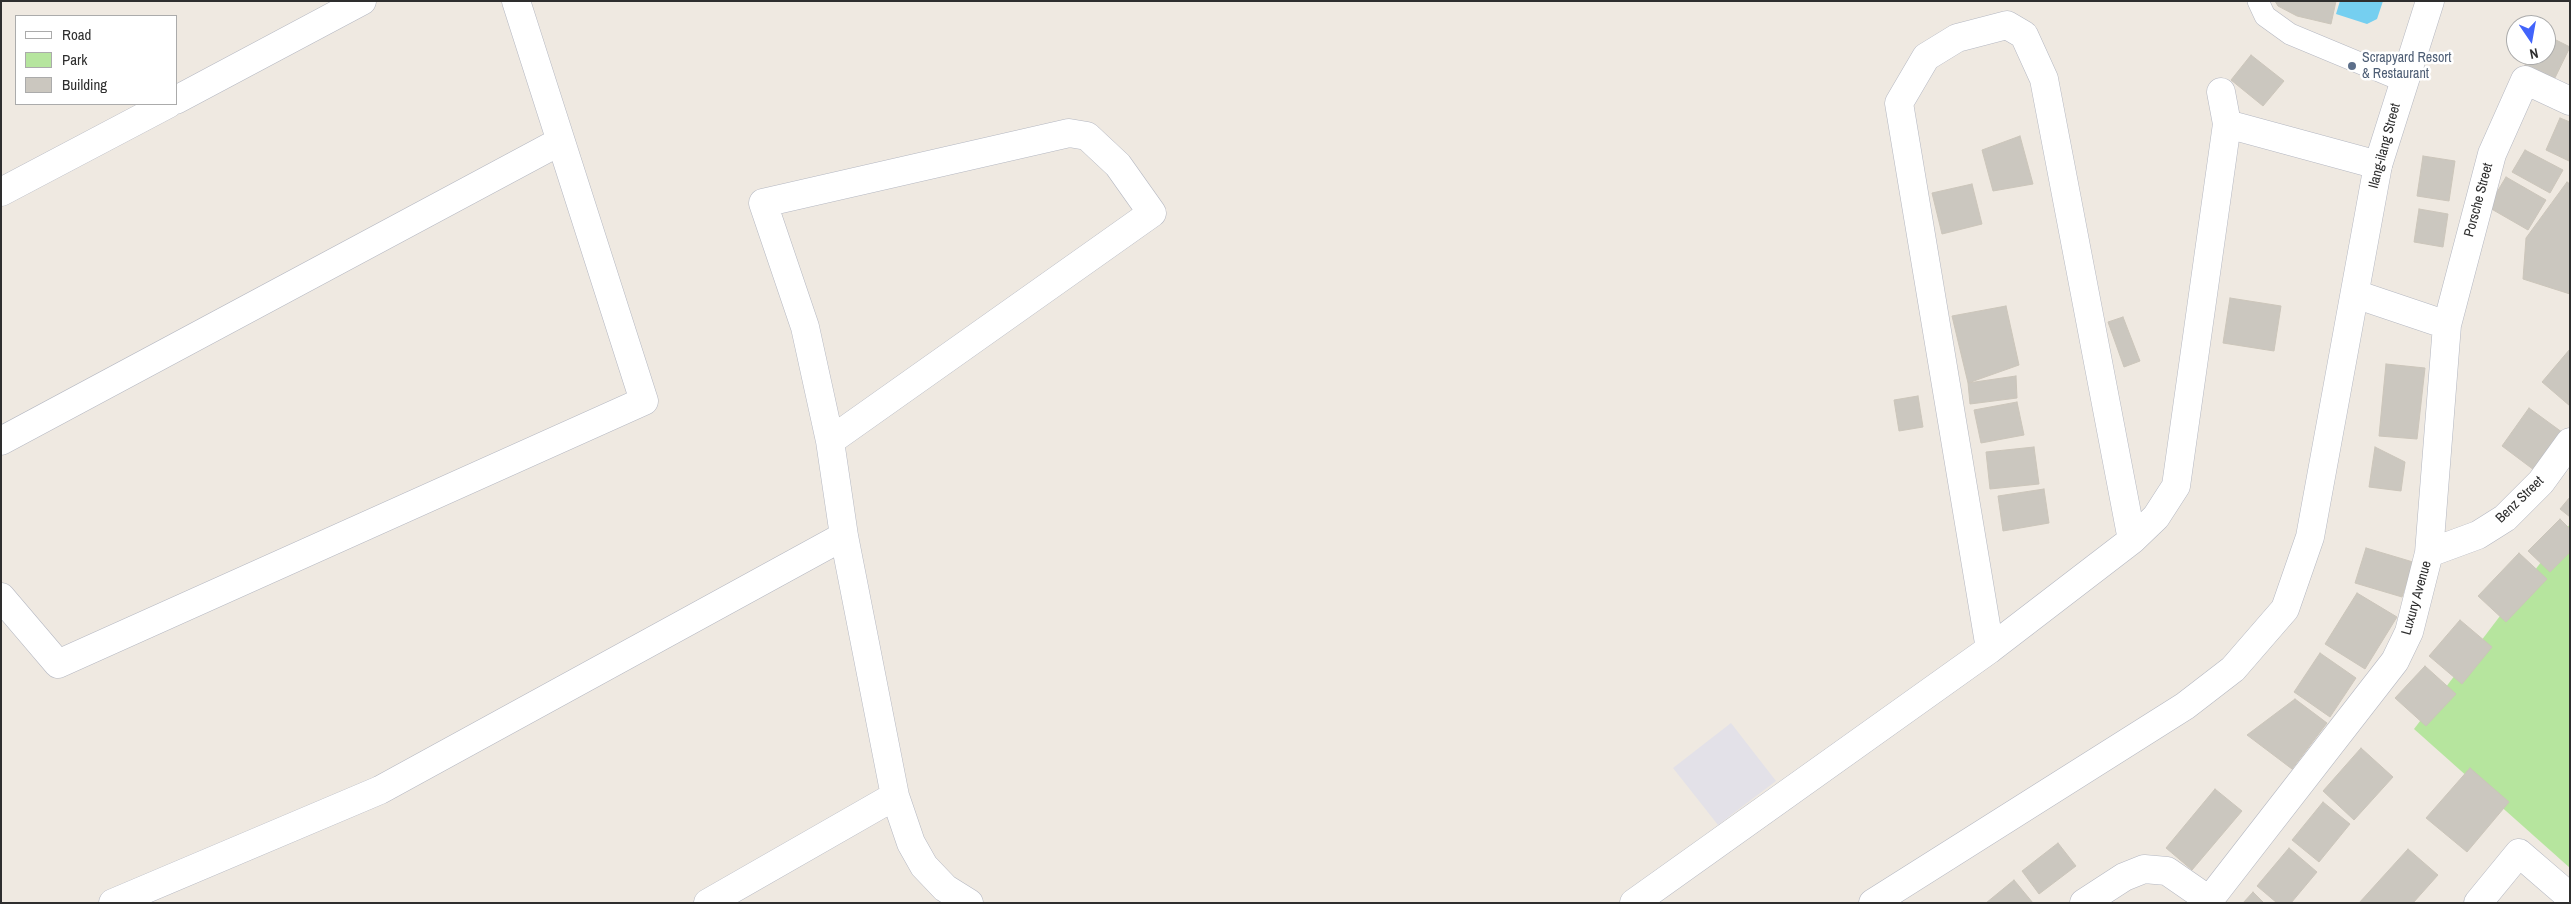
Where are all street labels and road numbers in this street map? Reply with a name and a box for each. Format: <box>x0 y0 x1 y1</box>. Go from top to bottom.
street label: Ilang-ilang Street <box>2366 102 2404 190</box>
street label: Porsche Street <box>2461 161 2497 239</box>
street label: Benz Street <box>2493 473 2547 527</box>
street label: Luxury Avenue <box>2398 559 2436 637</box>

